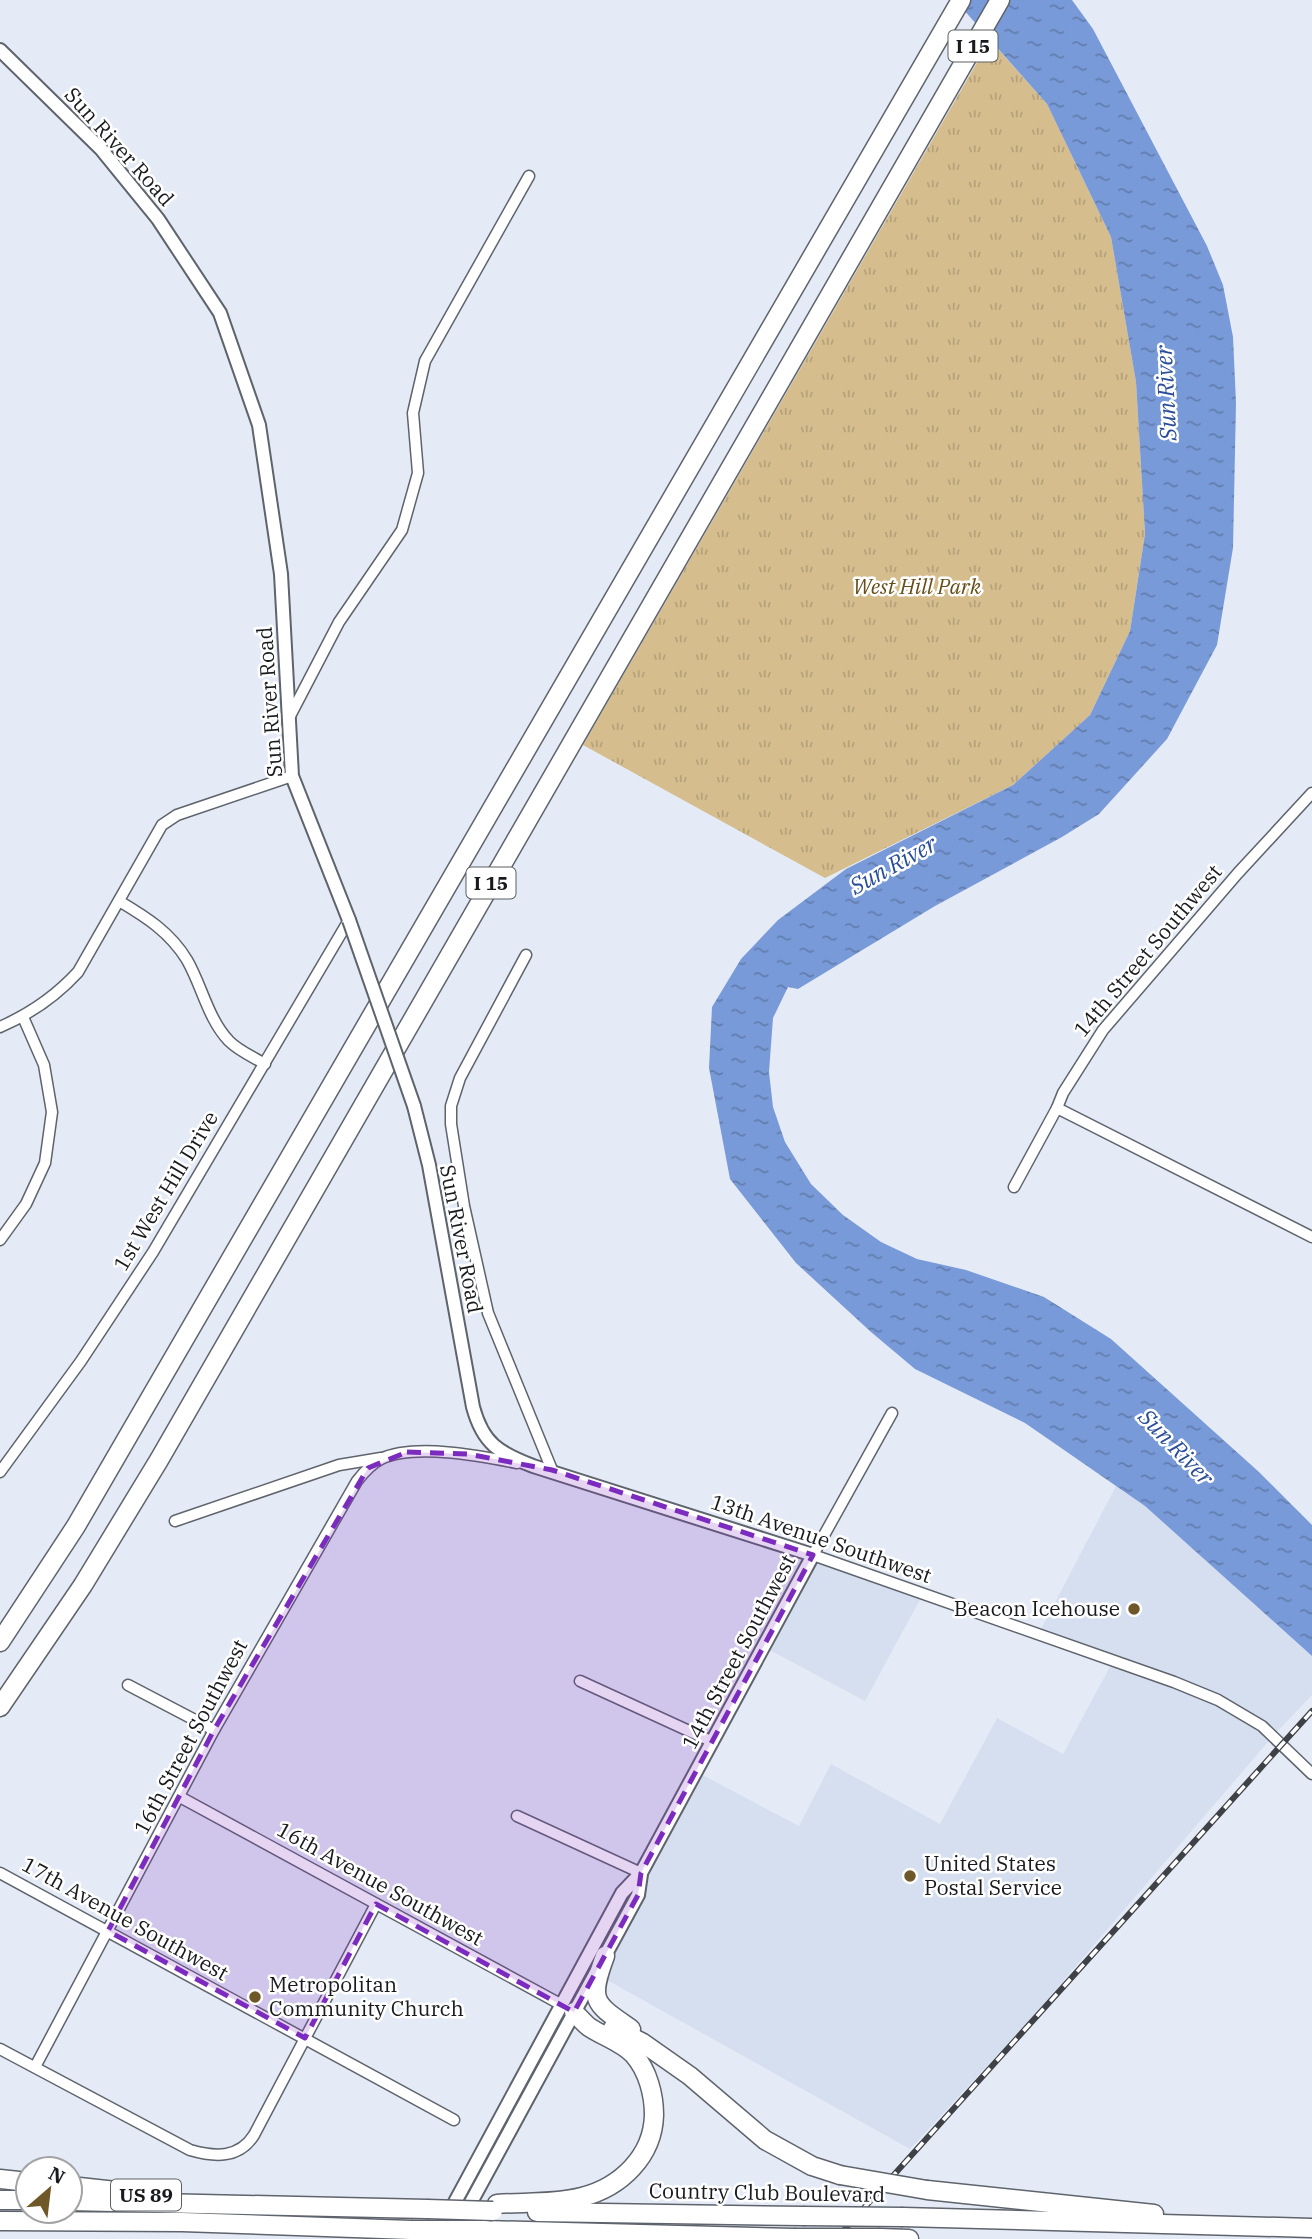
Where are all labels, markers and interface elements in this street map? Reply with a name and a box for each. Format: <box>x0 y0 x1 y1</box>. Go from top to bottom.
road number: I 15 <box>948 30 998 61</box>
street label: Sun River Road <box>59 81 181 212</box>
water label: Sun River <box>1147 344 1183 442</box>
park label: West Hill Park <box>853 572 982 600</box>
street label: Sun River Road <box>250 626 288 778</box>
water label: Sun River <box>843 827 942 901</box>
street label: 14th Street Southwest <box>1067 858 1228 1042</box>
road number: I 15 <box>466 868 516 898</box>
street label: 1st West Hill Drive <box>106 1105 224 1276</box>
street label: Sun River Road <box>434 1162 490 1316</box>
water label: Sun River <box>1132 1401 1221 1492</box>
street label: 13th Avenue Southwest <box>707 1487 935 1589</box>
street label: 14th Street Southwest <box>675 1549 801 1754</box>
place label: Beacon Icehouse <box>954 1594 1120 1622</box>
marker: Beacon Icehouse <box>1126 1601 1142 1617</box>
street label: 16th Street Southwest <box>127 1634 253 1839</box>
street label: 16th Avenue Southwest <box>272 1815 489 1952</box>
place label: United States Postal Service <box>924 1849 1062 1901</box>
street label: 17th Avenue Southwest <box>17 1850 234 1987</box>
marker: United States Postal Service <box>902 1868 918 1884</box>
place label: Metropolitan Community Church <box>269 1970 464 2022</box>
marker: Metropolitan Community Church <box>247 1989 263 2005</box>
north arrow <box>14 2155 84 2225</box>
text: N <box>45 2161 69 2189</box>
street label: Country Club Boulevard <box>649 2176 886 2208</box>
road number: US 89 <box>111 2180 181 2210</box>

